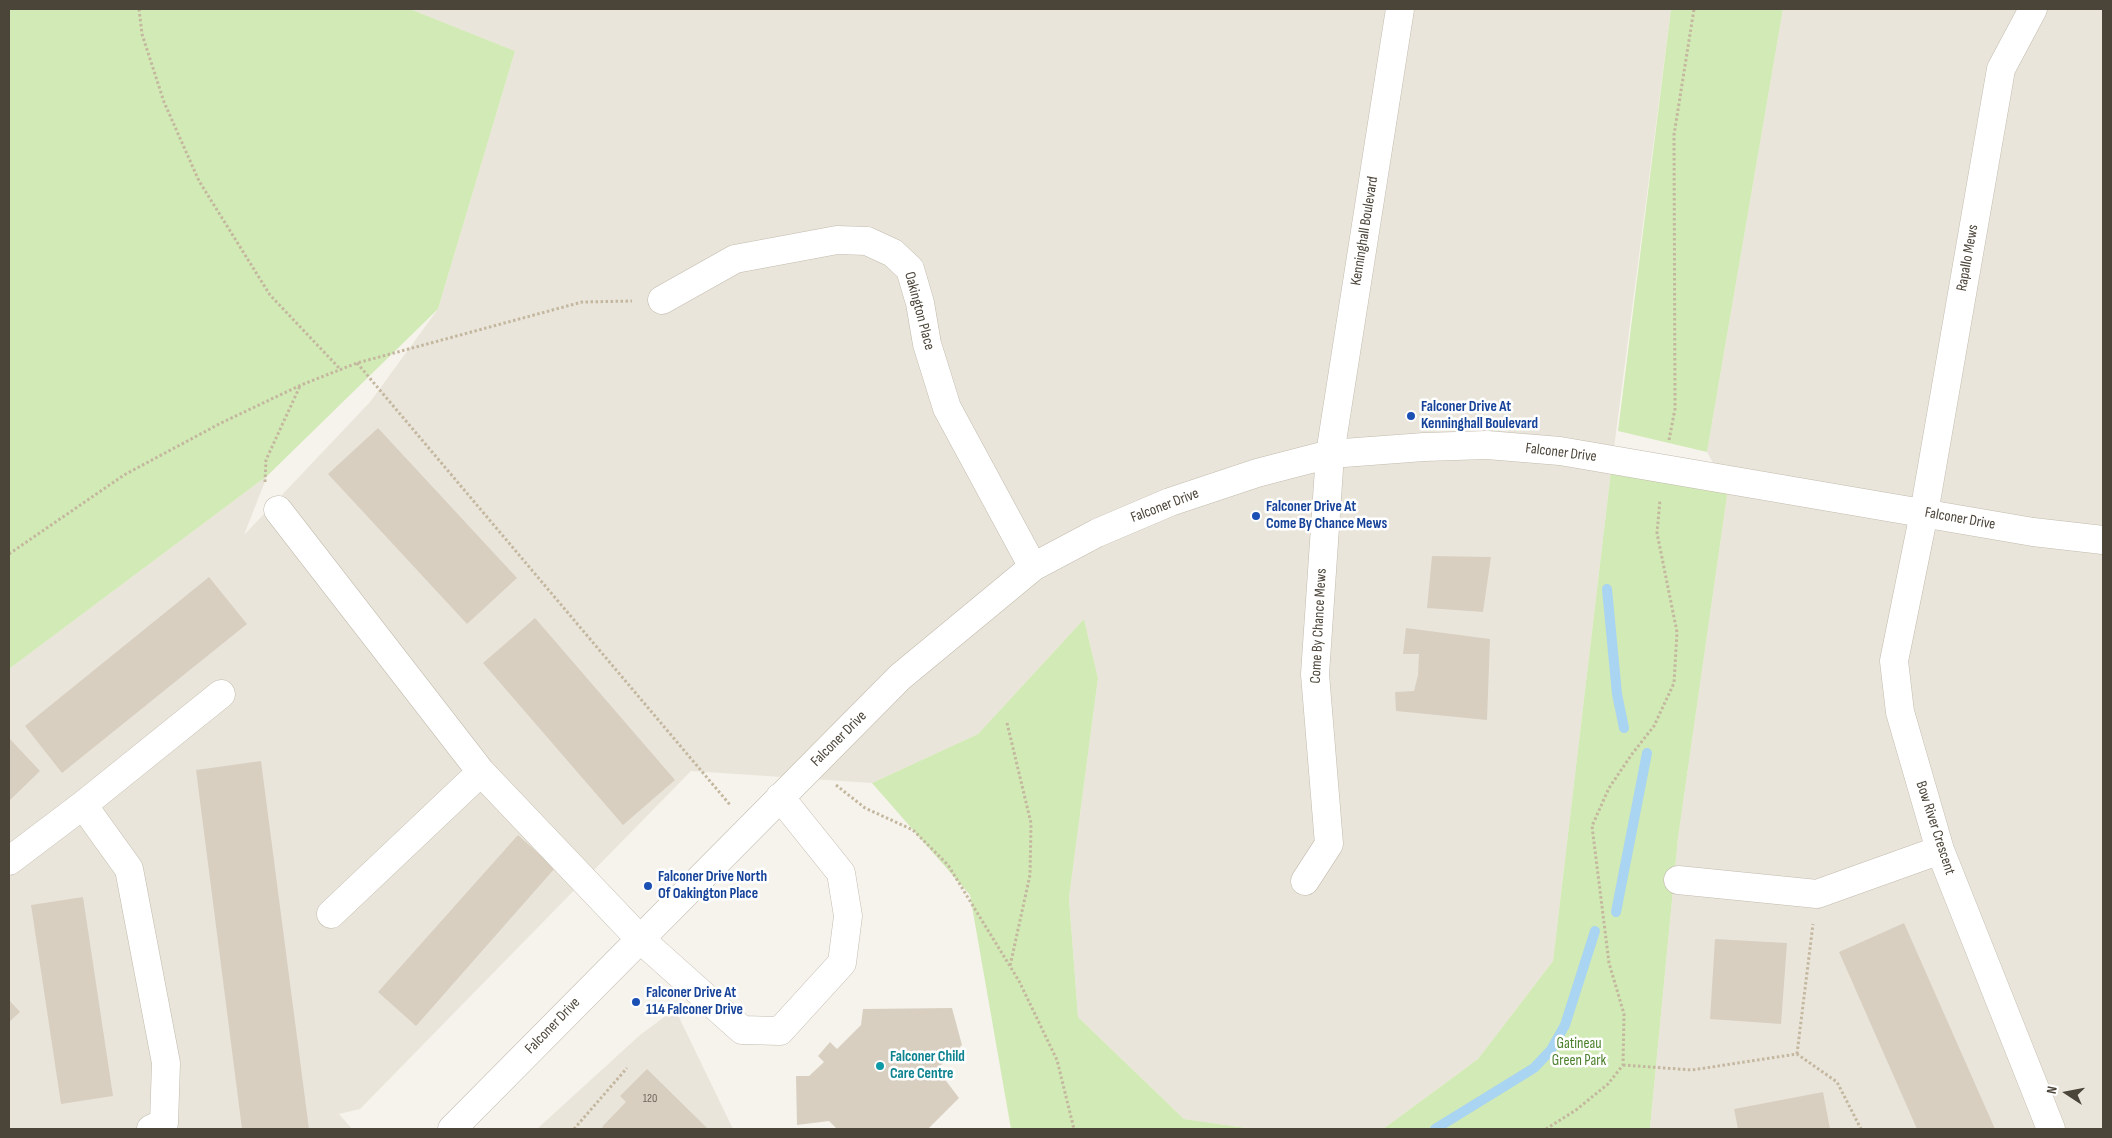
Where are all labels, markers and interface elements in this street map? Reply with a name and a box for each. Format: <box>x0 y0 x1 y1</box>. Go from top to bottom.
street label: Kenninghall Boulevard <box>1347 175 1383 287</box>
street label: Rapallo Mews <box>1953 223 1983 293</box>
street label: Oakington Place <box>900 270 938 352</box>
place label: Falconer Drive At Kenninghall Boulevard <box>1421 398 1538 433</box>
marker: Falconer Drive At Kenninghall Boulevard <box>1405 410 1417 422</box>
street label: Falconer Drive <box>1524 440 1598 466</box>
street label: Falconer Drive <box>1128 485 1202 527</box>
place label: Falconer Drive At Come By Chance Mews <box>1266 498 1387 533</box>
street label: Falconer Drive <box>1923 504 1997 534</box>
marker: Falconer Drive At Come By Chance Mews <box>1250 510 1262 522</box>
street label: Come By Chance Mews <box>1307 568 1331 684</box>
street label: Falconer Drive <box>807 707 871 771</box>
street label: Bow River Crescent <box>1911 779 1959 877</box>
place label: Falconer Drive North Of Oakington Place <box>658 868 767 903</box>
marker: Falconer Drive North Of Oakington Place <box>642 880 654 892</box>
place label: Falconer Drive At 114 Falconer Drive <box>646 984 743 1019</box>
street label: Falconer Drive <box>522 994 584 1058</box>
marker: Falconer Drive At 114 Falconer Drive <box>630 996 642 1008</box>
park label: Gatineau Green Park <box>1552 1035 1606 1070</box>
place label: Falconer Child Care Centre <box>890 1048 965 1083</box>
marker: Falconer Child Care Centre <box>874 1060 886 1072</box>
north arrow <box>2042 1068 2092 1118</box>
text: N <box>2043 1085 2061 1095</box>
house number: 120 <box>643 1092 657 1106</box>

